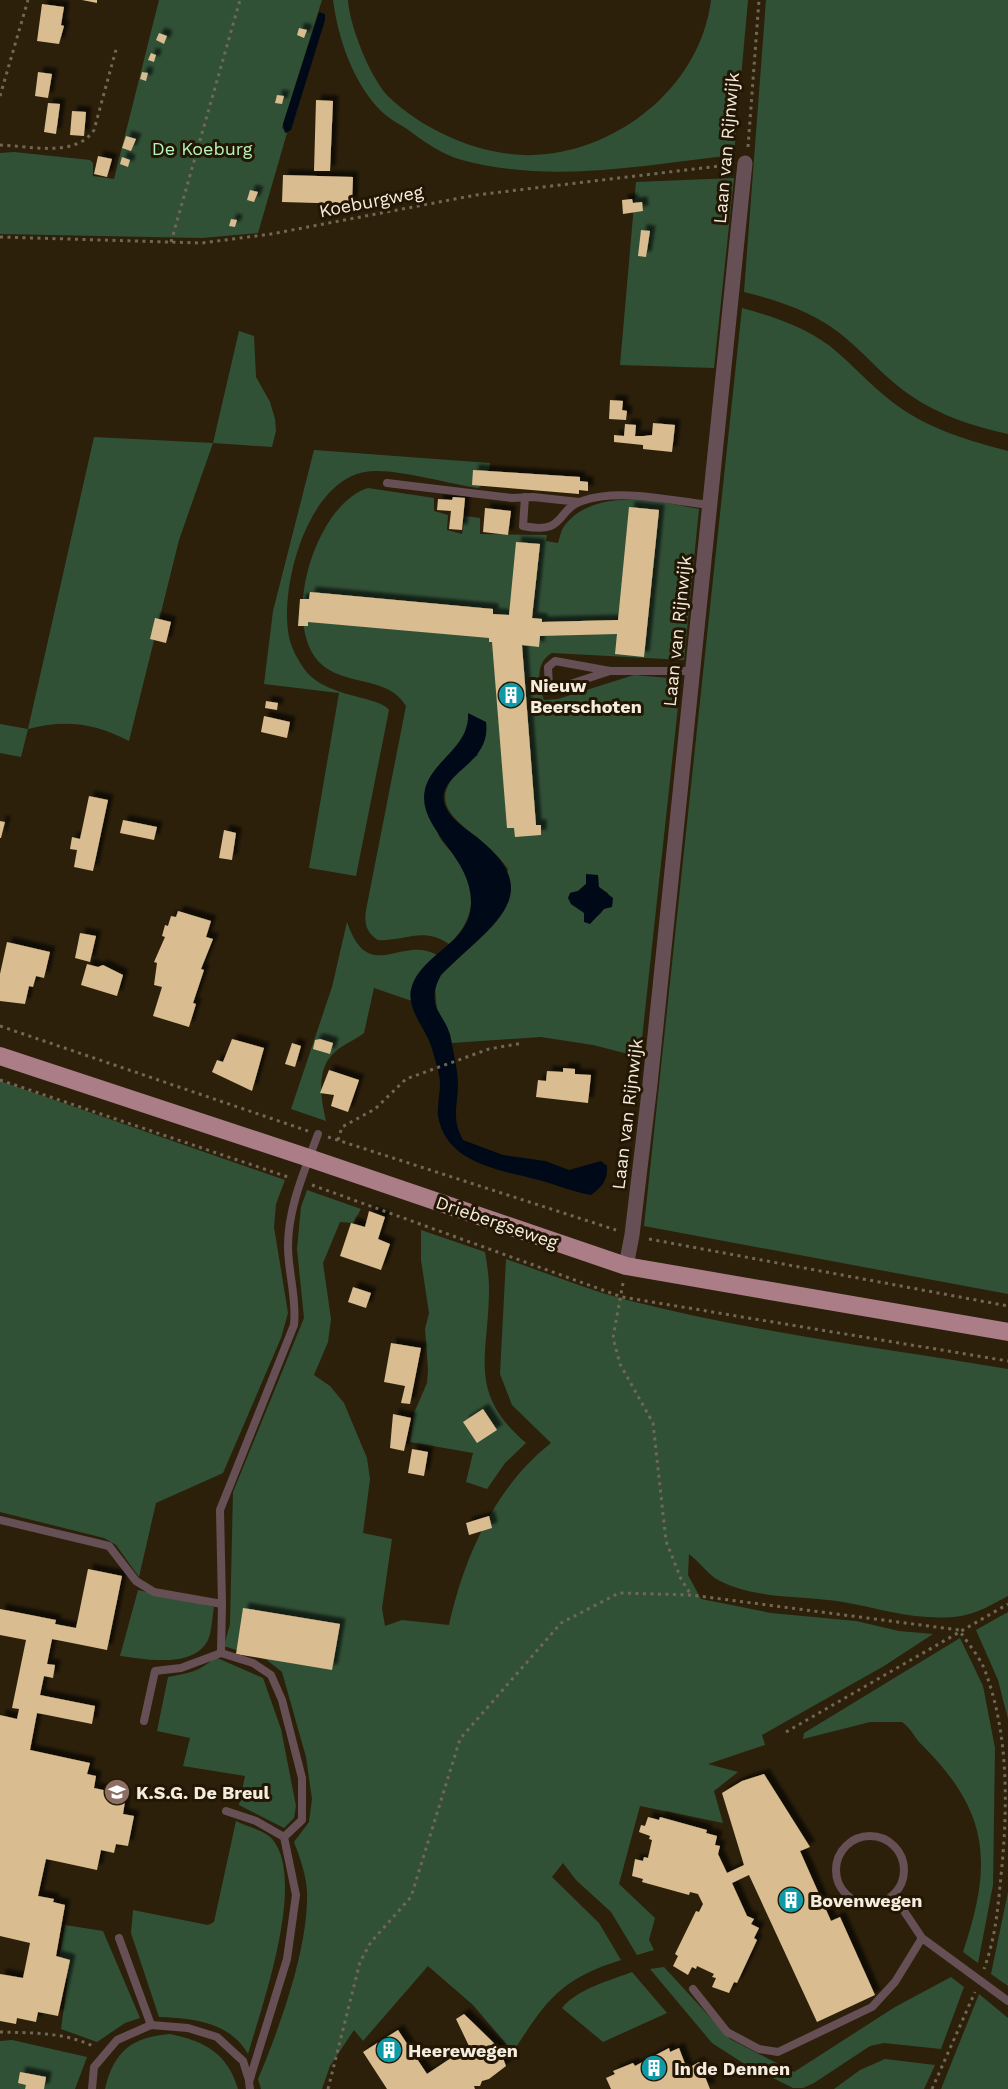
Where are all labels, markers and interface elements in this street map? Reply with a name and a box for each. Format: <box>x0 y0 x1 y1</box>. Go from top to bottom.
street label: Laan van Rijnwijk <box>709 71 743 225</box>
park label: De Koeburg <box>152 138 253 159</box>
street label: Koeburgweg <box>317 181 425 221</box>
street label: Laan van Rijnwijk <box>659 554 695 708</box>
place label: Nieuw Beerschoten <box>530 675 642 717</box>
building icon: Nieuw Beerschoten <box>496 680 526 710</box>
street label: Laan van Rijnwijk <box>607 1037 647 1191</box>
street label: Driebergseweg <box>433 1191 561 1253</box>
school or university icon: K.S.G. De Breul <box>102 1777 132 1807</box>
place label: K.S.G. De Breul <box>136 1782 269 1803</box>
building icon: Bovenwegen <box>776 1885 806 1915</box>
place label: Bovenwegen <box>810 1890 922 1911</box>
building icon: Heerewegen <box>374 2035 404 2065</box>
place label: Heerewegen <box>408 2040 518 2061</box>
building icon: In de Dennen <box>639 2053 669 2083</box>
place label: In de Dennen <box>674 2058 790 2079</box>

